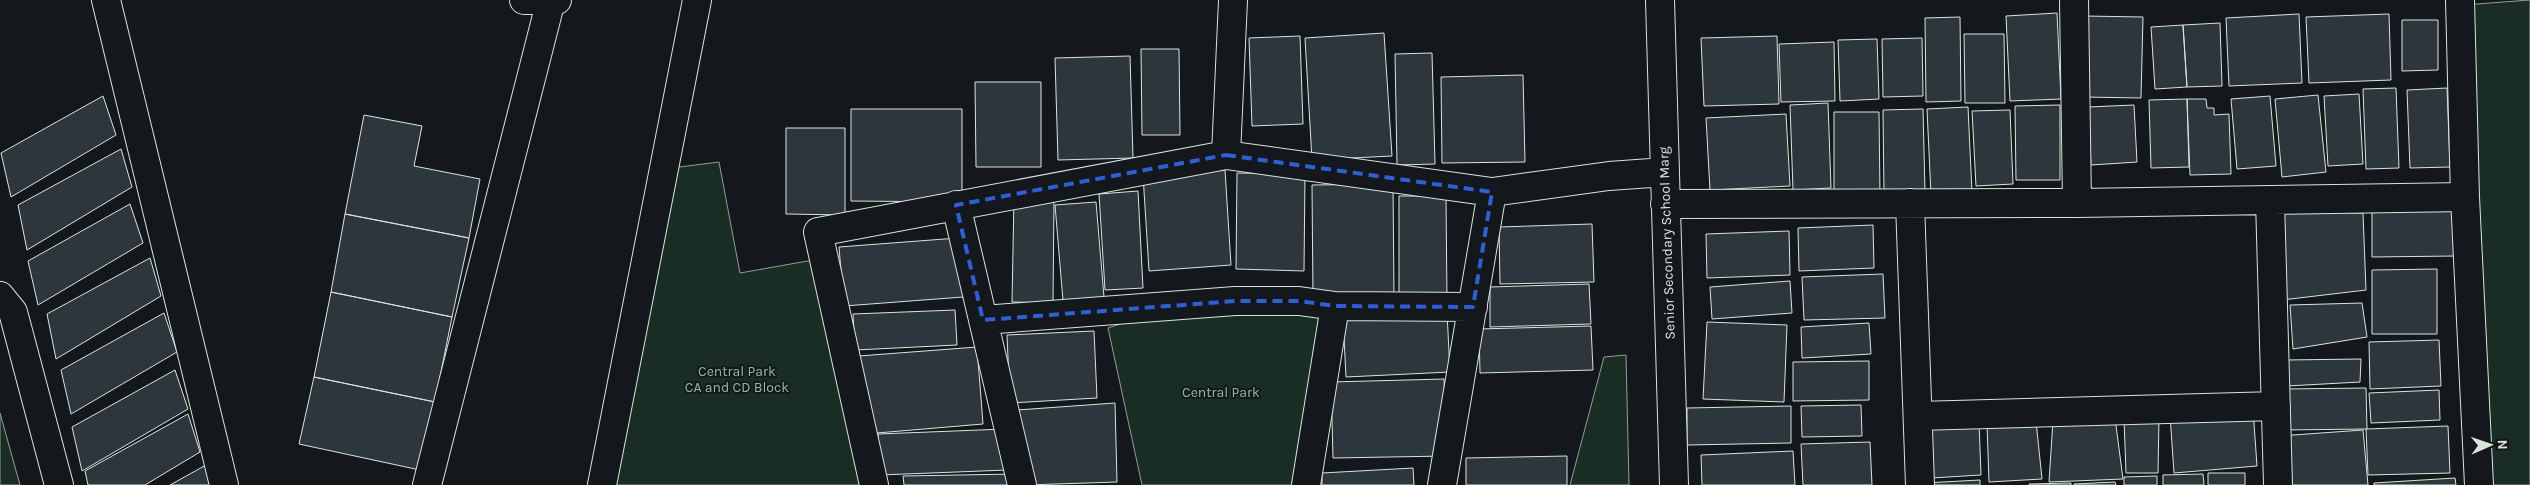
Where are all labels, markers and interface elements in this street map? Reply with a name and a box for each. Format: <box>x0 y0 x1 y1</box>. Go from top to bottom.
street label: Senior Secondary School Marg <box>1655 146 1679 340</box>
park label: Central Park CA and CD Block <box>685 363 789 396</box>
park label: Central Park <box>1182 384 1260 401</box>
north arrow <box>2465 420 2515 470</box>
text: N <box>2494 439 2511 450</box>

